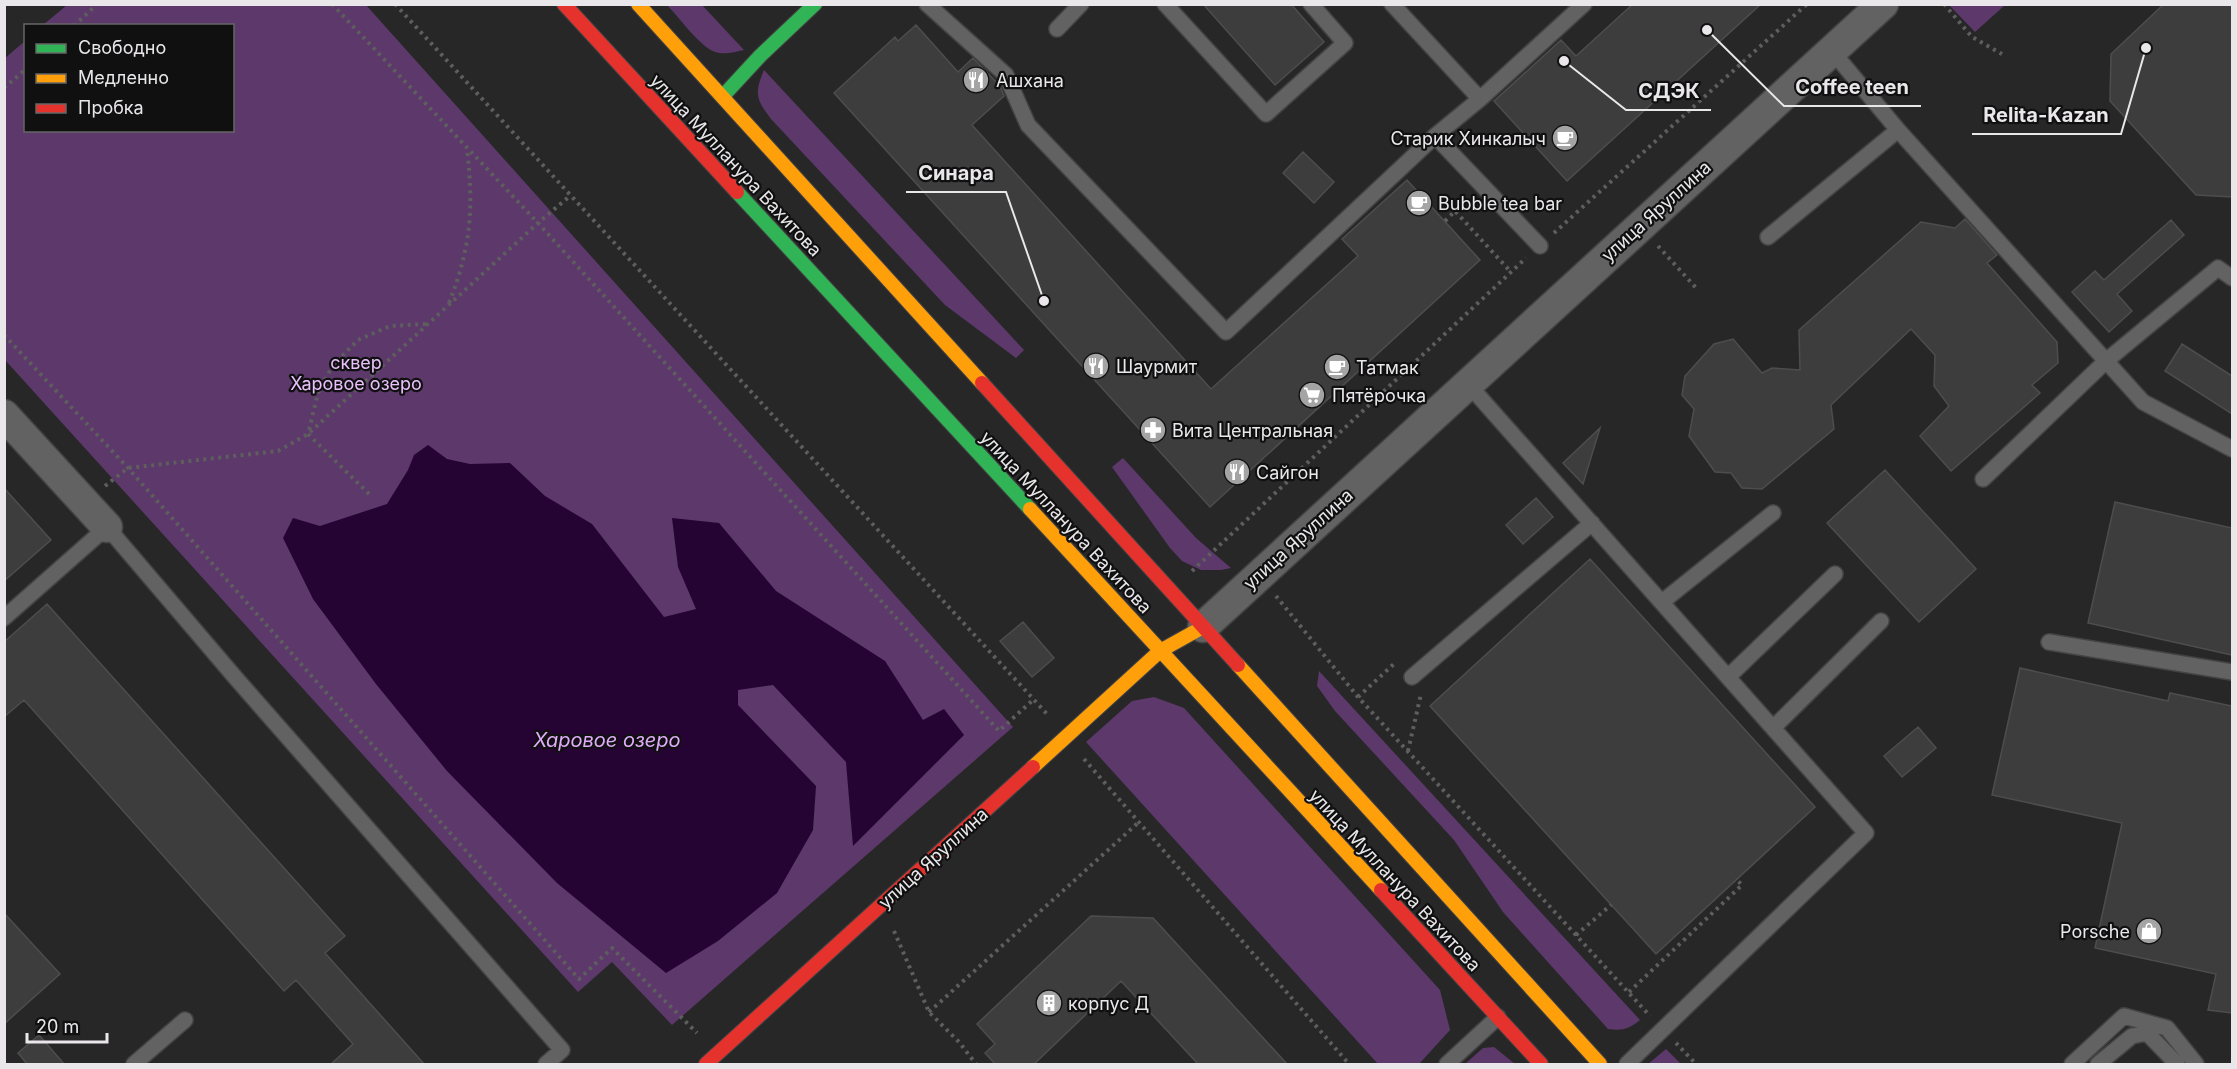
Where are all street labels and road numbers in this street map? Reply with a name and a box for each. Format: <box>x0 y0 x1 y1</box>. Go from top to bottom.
street label: улица Мулланура Вахитова <box>646 70 826 260</box>
street label: улица Яруллина <box>1597 156 1715 266</box>
street label: улица Мулланура Вахитова <box>976 427 1156 617</box>
street label: улица Яруллина <box>1239 484 1357 594</box>
street label: улица Мулланура Вахитова <box>1305 785 1485 975</box>
street label: улица Яруллина <box>874 803 992 913</box>

